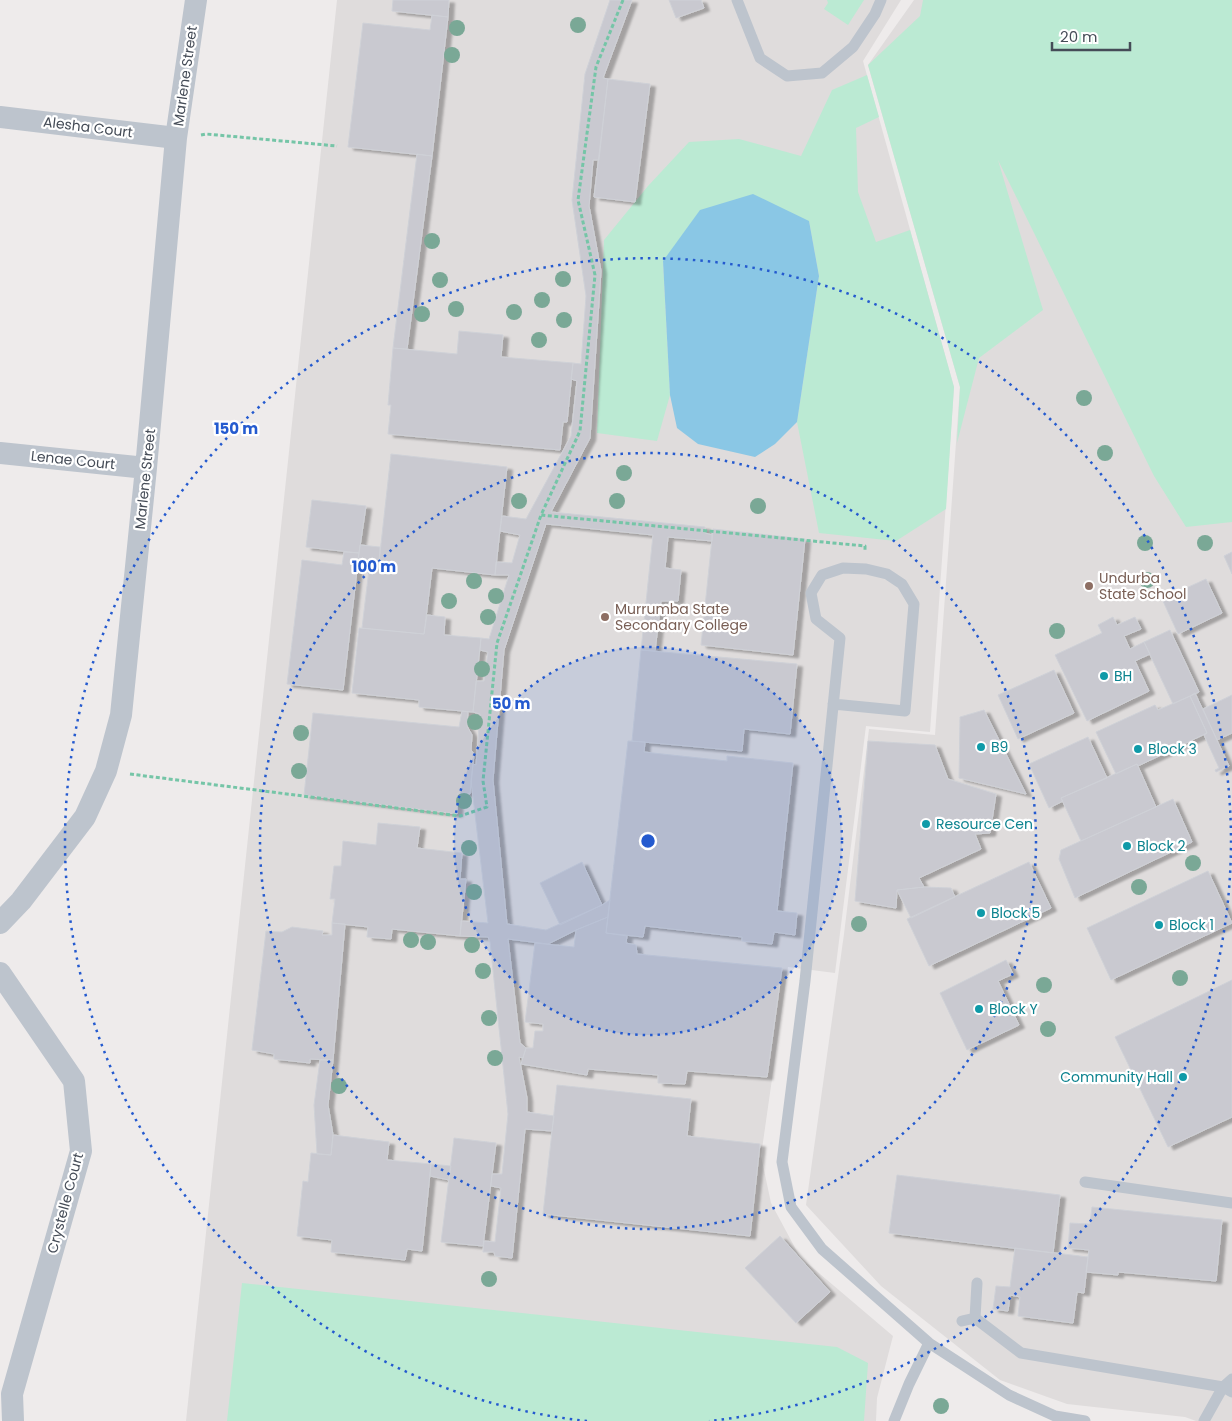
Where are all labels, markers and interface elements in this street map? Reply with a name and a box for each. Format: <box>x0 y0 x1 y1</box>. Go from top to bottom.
scale bar <box>1052 20 1130 52</box>
street label: Marlene Street <box>168 24 202 128</box>
text: 20 m <box>1060 26 1098 47</box>
street label: Alesha Court <box>42 112 134 142</box>
text: 150 m <box>214 418 258 439</box>
street label: Marlene Street <box>130 428 160 530</box>
street label: Lenae Court <box>30 446 116 474</box>
text: 100 m <box>352 556 396 577</box>
place label: Undurba State School <box>1099 568 1186 604</box>
marker: Undurba State School <box>1083 580 1095 592</box>
place label: Murrumba State Secondary College <box>615 599 748 635</box>
marker: Murrumba State Secondary College <box>599 611 611 623</box>
place label: BH <box>1114 666 1132 686</box>
marker: BH <box>1098 670 1110 682</box>
text: 50 m <box>492 693 530 714</box>
place label: B9 <box>991 737 1008 757</box>
place label: Block 3 <box>1148 739 1197 759</box>
marker: B9 <box>975 741 987 753</box>
marker: Block 3 <box>1132 743 1144 755</box>
place label: Resource Cen <box>936 814 1033 834</box>
marker: Resource Cen <box>920 818 932 830</box>
centre of rings <box>639 832 657 850</box>
place label: Block 2 <box>1137 836 1185 856</box>
marker: Block 2 <box>1121 840 1133 852</box>
place label: Block 5 <box>991 903 1040 923</box>
marker: Block 5 <box>975 907 987 919</box>
place label: Block 1 <box>1169 915 1214 935</box>
marker: Block 1 <box>1153 919 1165 931</box>
place label: Block Y <box>989 999 1038 1019</box>
marker: Block Y <box>973 1003 985 1015</box>
place label: Community Hall <box>1060 1067 1173 1087</box>
marker: Community Hall <box>1177 1071 1189 1083</box>
street label: Crystelle Court <box>42 1150 88 1256</box>

